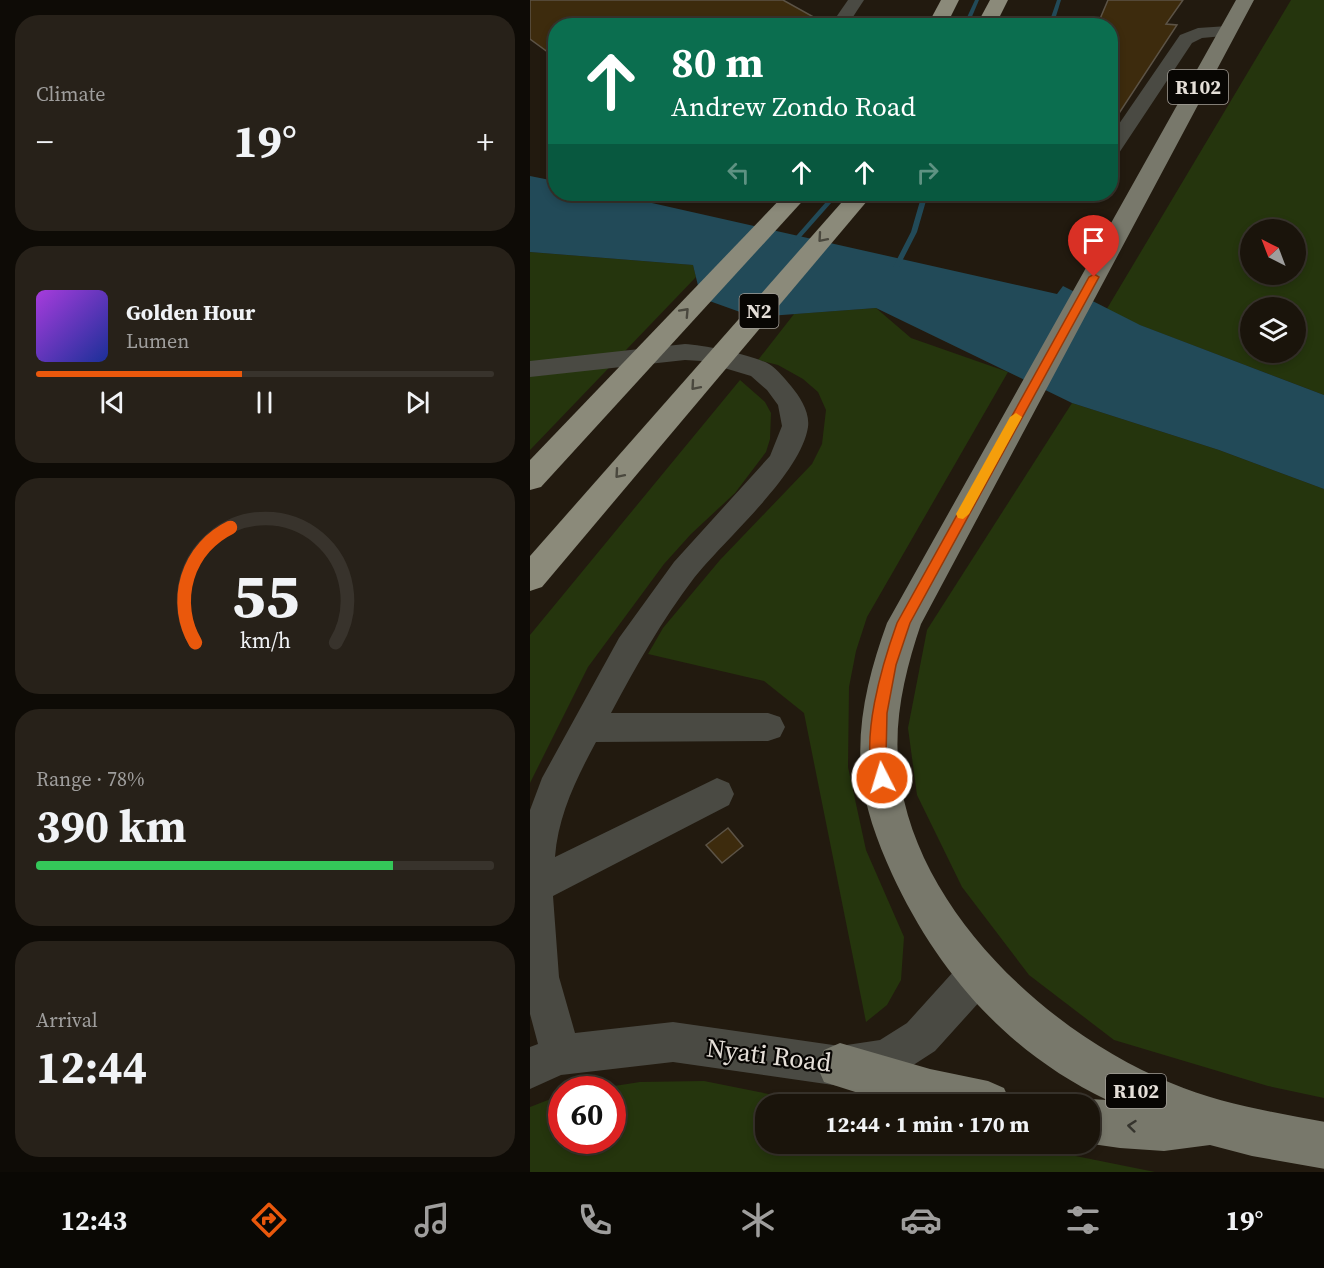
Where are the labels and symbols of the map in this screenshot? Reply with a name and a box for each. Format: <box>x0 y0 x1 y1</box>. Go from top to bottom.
road number: R102 <box>1168 70 1228 104</box>
pin <box>1068 215 1119 277</box>
north arrow <box>1240 219 1306 285</box>
one-way arrow <box>819 231 830 242</box>
road number: N2 <box>740 294 778 328</box>
one-way arrow <box>678 309 689 320</box>
one-way arrow <box>691 379 702 390</box>
one-way arrow <box>616 467 627 478</box>
position arrow <box>850 746 914 810</box>
street label: Nyati Road <box>704 1029 834 1081</box>
road number: R102 <box>1106 1074 1166 1108</box>
speed limit sign: 60 <box>548 1076 626 1154</box>
one-way arrow <box>1127 1121 1136 1133</box>

